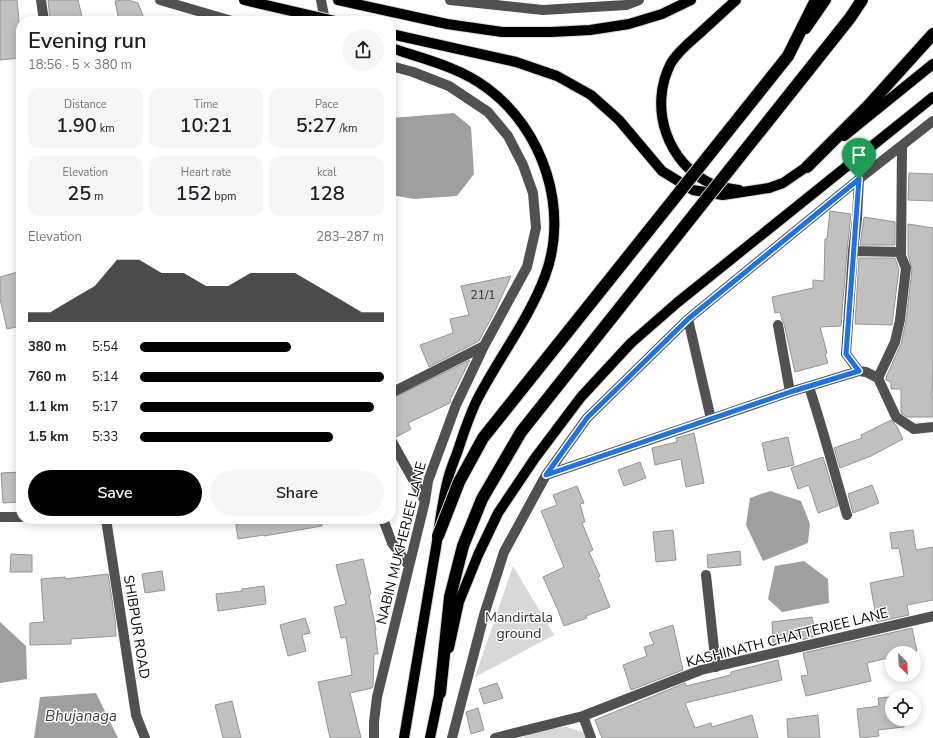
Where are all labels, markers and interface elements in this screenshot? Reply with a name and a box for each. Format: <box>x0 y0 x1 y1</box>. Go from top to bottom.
text: Evening run <box>28 26 147 56</box>
button: share <box>342 29 384 71</box>
text: 18:56 · 5 × 380 m <box>28 56 132 74</box>
text: Distance <box>64 97 107 112</box>
text: Time <box>194 97 218 112</box>
text: Pace <box>315 97 338 112</box>
text: 1.90 <box>56 112 97 139</box>
text: 10:21 <box>180 112 232 139</box>
text: 5:27 <box>296 112 337 139</box>
text: km <box>97 121 115 136</box>
text: /km <box>337 121 357 136</box>
pin <box>842 138 876 179</box>
icon: arrive <box>848 144 870 166</box>
text: Elevation <box>63 165 108 180</box>
text: Heart rate <box>181 165 231 180</box>
text: kcal <box>317 165 336 180</box>
text: 25 <box>67 180 91 207</box>
text: 152 <box>175 180 211 207</box>
text: 128 <box>309 180 345 207</box>
text: m <box>91 189 103 204</box>
text: bpm <box>211 189 237 204</box>
text: Elevation <box>28 228 82 246</box>
text: 283–287 m <box>316 228 384 246</box>
house number: 21/1 <box>471 287 496 303</box>
text: 380 m <box>28 338 66 356</box>
text: 5:54 <box>92 338 118 356</box>
text: 760 m <box>28 368 66 386</box>
text: 5:14 <box>92 368 118 386</box>
text: 1.1 km <box>28 398 69 416</box>
text: 5:17 <box>92 398 118 416</box>
text: 1.5 km <box>28 428 69 446</box>
text: 5:33 <box>92 428 118 446</box>
street label: NABIN MUKHERJEE LANE <box>372 460 431 627</box>
button: Save <box>28 470 202 516</box>
button: Share <box>210 470 384 516</box>
street label: SHIBPUR ROAD <box>119 574 154 680</box>
street label: KASHINATH CHATTERJEE LANE <box>684 603 890 672</box>
park label: Mandirtala ground <box>485 608 553 643</box>
north arrow <box>885 646 921 682</box>
map controls <box>885 646 921 726</box>
button: locate <box>885 690 921 726</box>
water label: Bhujanaga <box>45 706 117 726</box>

